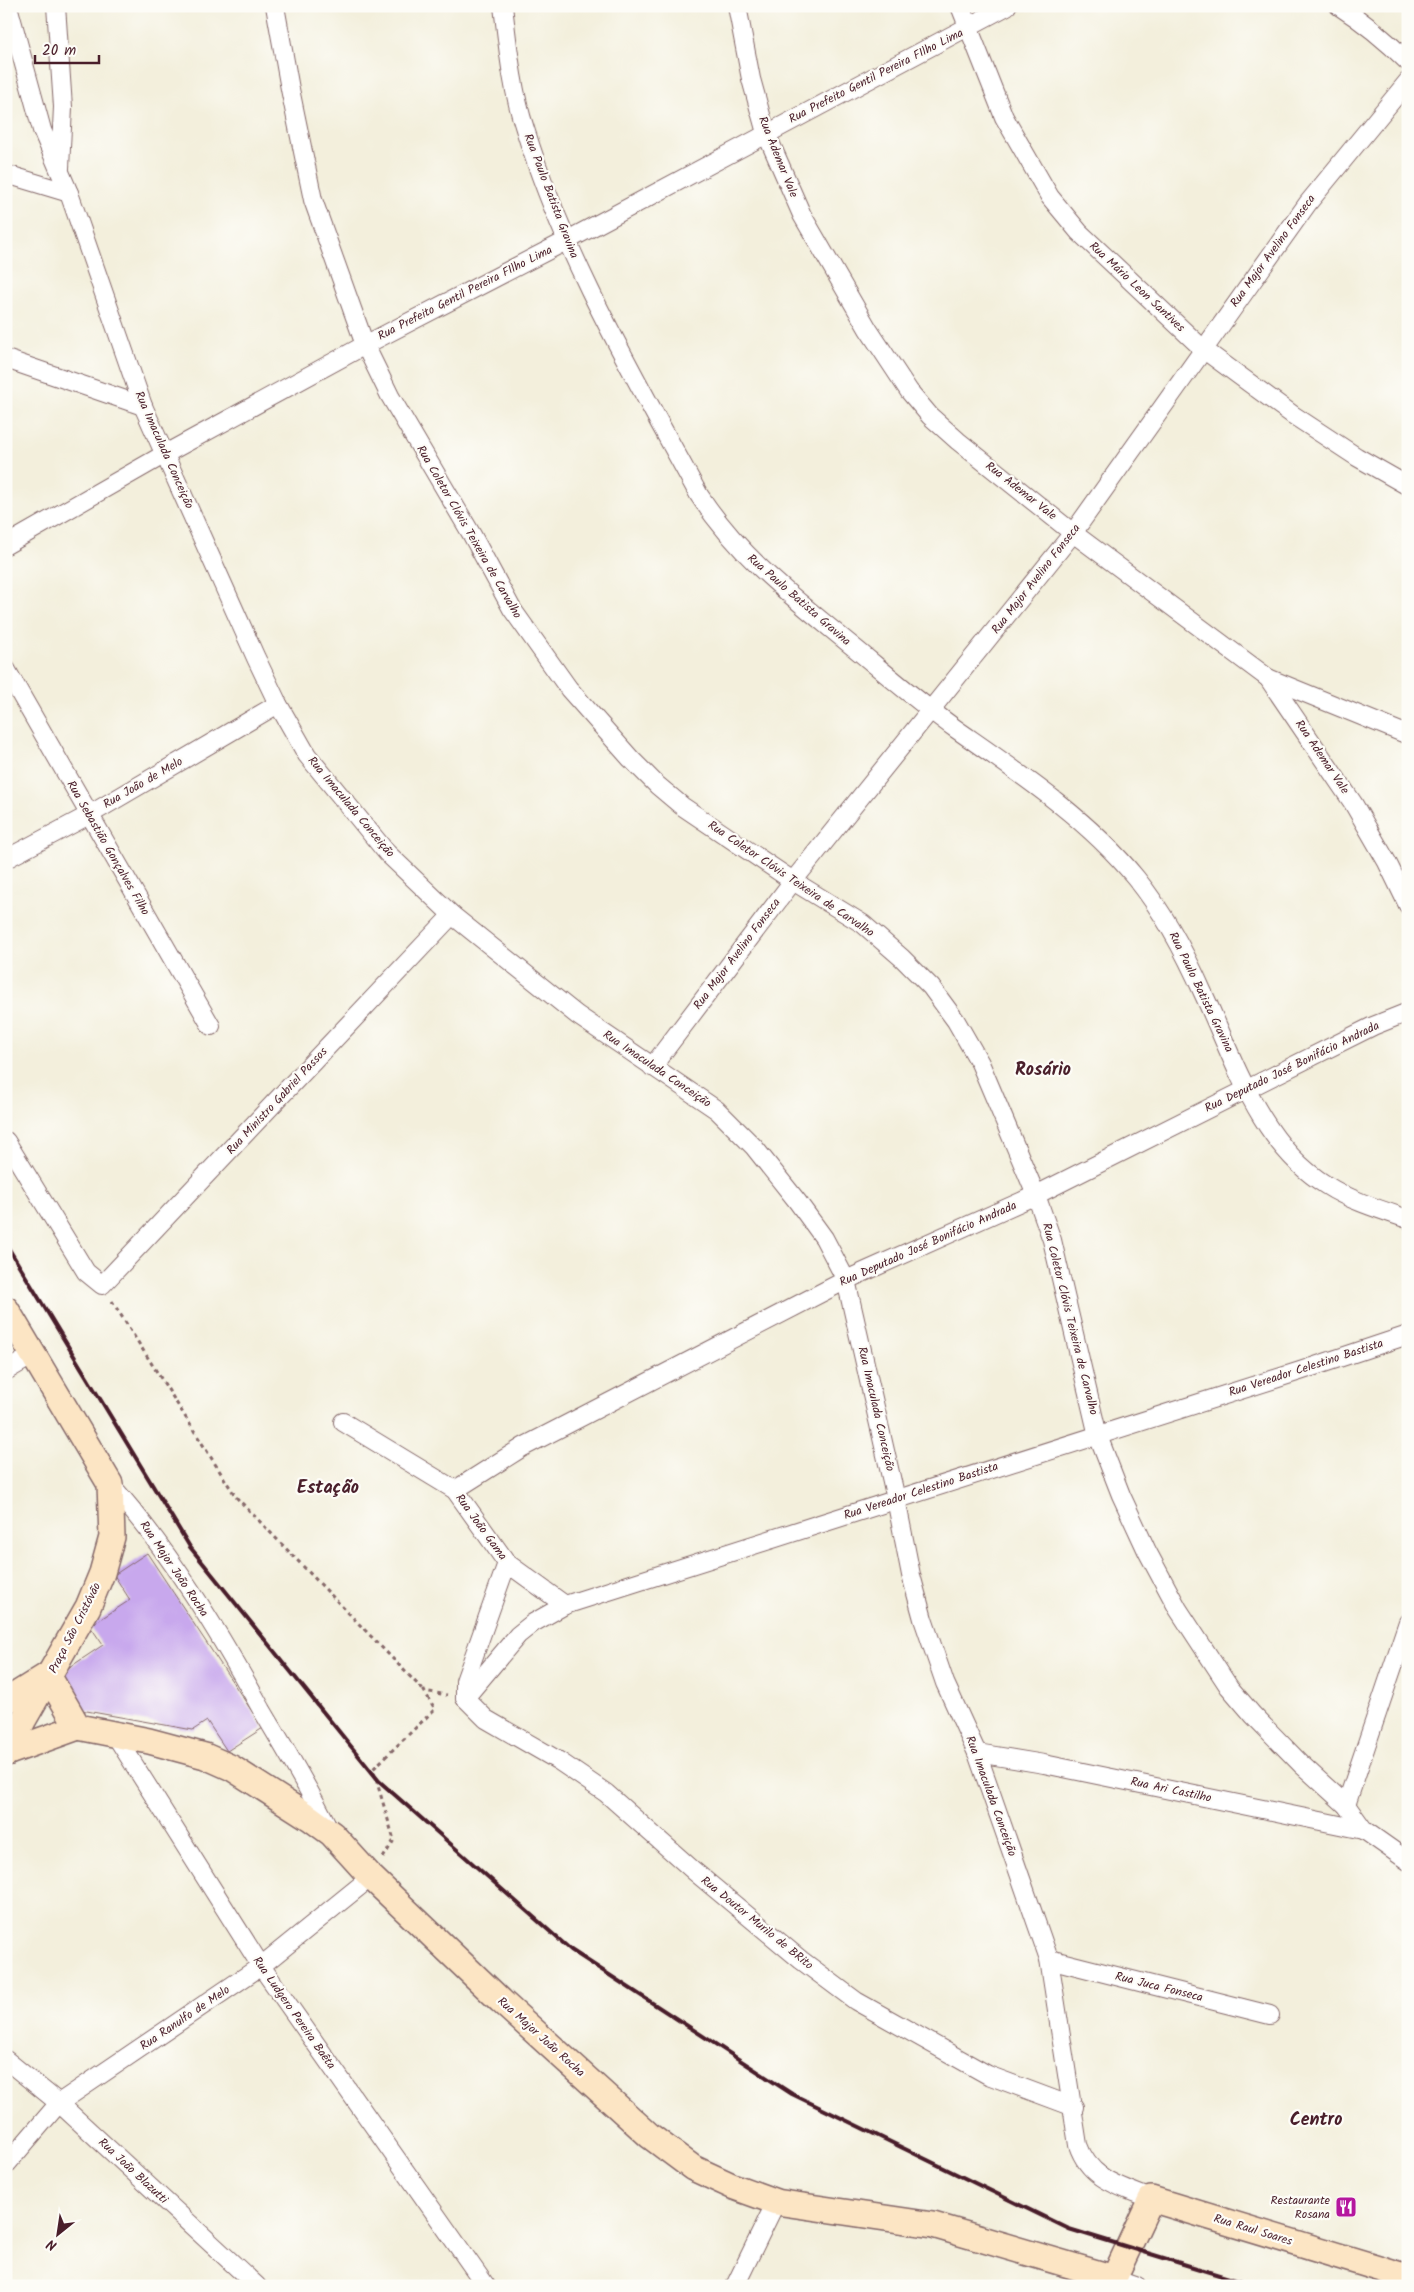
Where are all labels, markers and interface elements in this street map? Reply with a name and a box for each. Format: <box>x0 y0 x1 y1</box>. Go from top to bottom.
street label: Rua Prefeito Gentil Pereira FIlho Lima <box>785 23 967 128</box>
scale bar <box>35 32 99 64</box>
text: 20 m <box>42 39 76 63</box>
street label: Rua Ademar Vale <box>753 113 803 201</box>
street label: Rua Paulo Batista Gravina <box>518 131 584 261</box>
street label: Rua Major Avelino Fonseca <box>1226 190 1321 311</box>
street label: Rua Mário Leon Santives <box>1085 237 1189 337</box>
street label: Rua Prefeito Gentil Pereira FIlho Lima <box>374 240 556 345</box>
street label: Rua Imaculada Conceição <box>129 388 199 512</box>
street label: Rua Coletor Clóvis Teixeira de Carvalho <box>411 442 527 622</box>
street label: Rua Ademar Vale <box>981 457 1061 525</box>
street label: Rua Major Avelino Fonseca <box>987 520 1085 638</box>
street label: Rua Paulo Batista Gravina <box>743 549 855 651</box>
street label: Rua Ademar Vale <box>1290 716 1354 799</box>
street label: Rua João de Melo <box>99 752 187 814</box>
street label: Rua Imaculada Conceição <box>303 752 399 862</box>
street label: Rua Sebastião Gonçalves Filho <box>62 777 154 919</box>
street label: Rua Coletor Clóvis Teixeira de Carvalho <box>704 816 878 942</box>
street label: Rua Major Avelino Fonseca <box>689 894 786 1014</box>
street label: Rua Paulo Batista Gravina <box>1163 928 1239 1056</box>
street label: Rua Deputado José Bonifácio Andrada <box>1201 1016 1383 1118</box>
street label: Rua Imaculada Conceição <box>599 1026 715 1112</box>
street label: Rua Ministro Gabriel Passos <box>222 1043 332 1159</box>
district label: Rosário <box>1015 1056 1071 1085</box>
street label: Rua Deputado José Bonifácio Andrada <box>836 1196 1020 1292</box>
street label: Rua Coletor Clóvis Teixeira de Carvalho <box>1037 1221 1103 1417</box>
street label: Rua Vereador Celestino Bastista <box>1226 1334 1386 1402</box>
street label: Rua Imaculada Conceição <box>852 1345 900 1473</box>
street label: Rua Vereador Celestino Bastista <box>841 1457 1001 1525</box>
district label: Estação <box>297 1474 359 1503</box>
street label: Rua João Gama <box>450 1490 512 1565</box>
street label: Rua Major João Rocha <box>135 1517 214 1621</box>
street label: Praça São Cristóvão <box>44 1579 106 1677</box>
street label: Rua Imaculada Conceição <box>960 1733 1022 1859</box>
street label: Rua Ari Castilho <box>1129 1772 1213 1808</box>
street label: Rua Doutor Murilo de BRito <box>697 1872 817 1974</box>
street label: Rua Ludgero Pereira Baêta <box>248 1953 340 2074</box>
street label: Rua Juca Fonseca <box>1113 1967 1205 2007</box>
street label: Rua Ranulfo de Melo <box>136 1981 234 2055</box>
street label: Rua Major João Rocha <box>493 1992 589 2082</box>
district label: Centro <box>1290 2106 1342 2135</box>
street label: Rua João Blazutti <box>94 2134 173 2209</box>
place label: Restaurante Rosana <box>1270 2191 1331 2224</box>
restaurant icon: Restaurante Rosana <box>1334 2195 1358 2219</box>
street label: Rua Raul Soares <box>1211 2209 1295 2251</box>
north arrow <box>32 2210 82 2260</box>
text: N <box>43 2233 61 2256</box>

